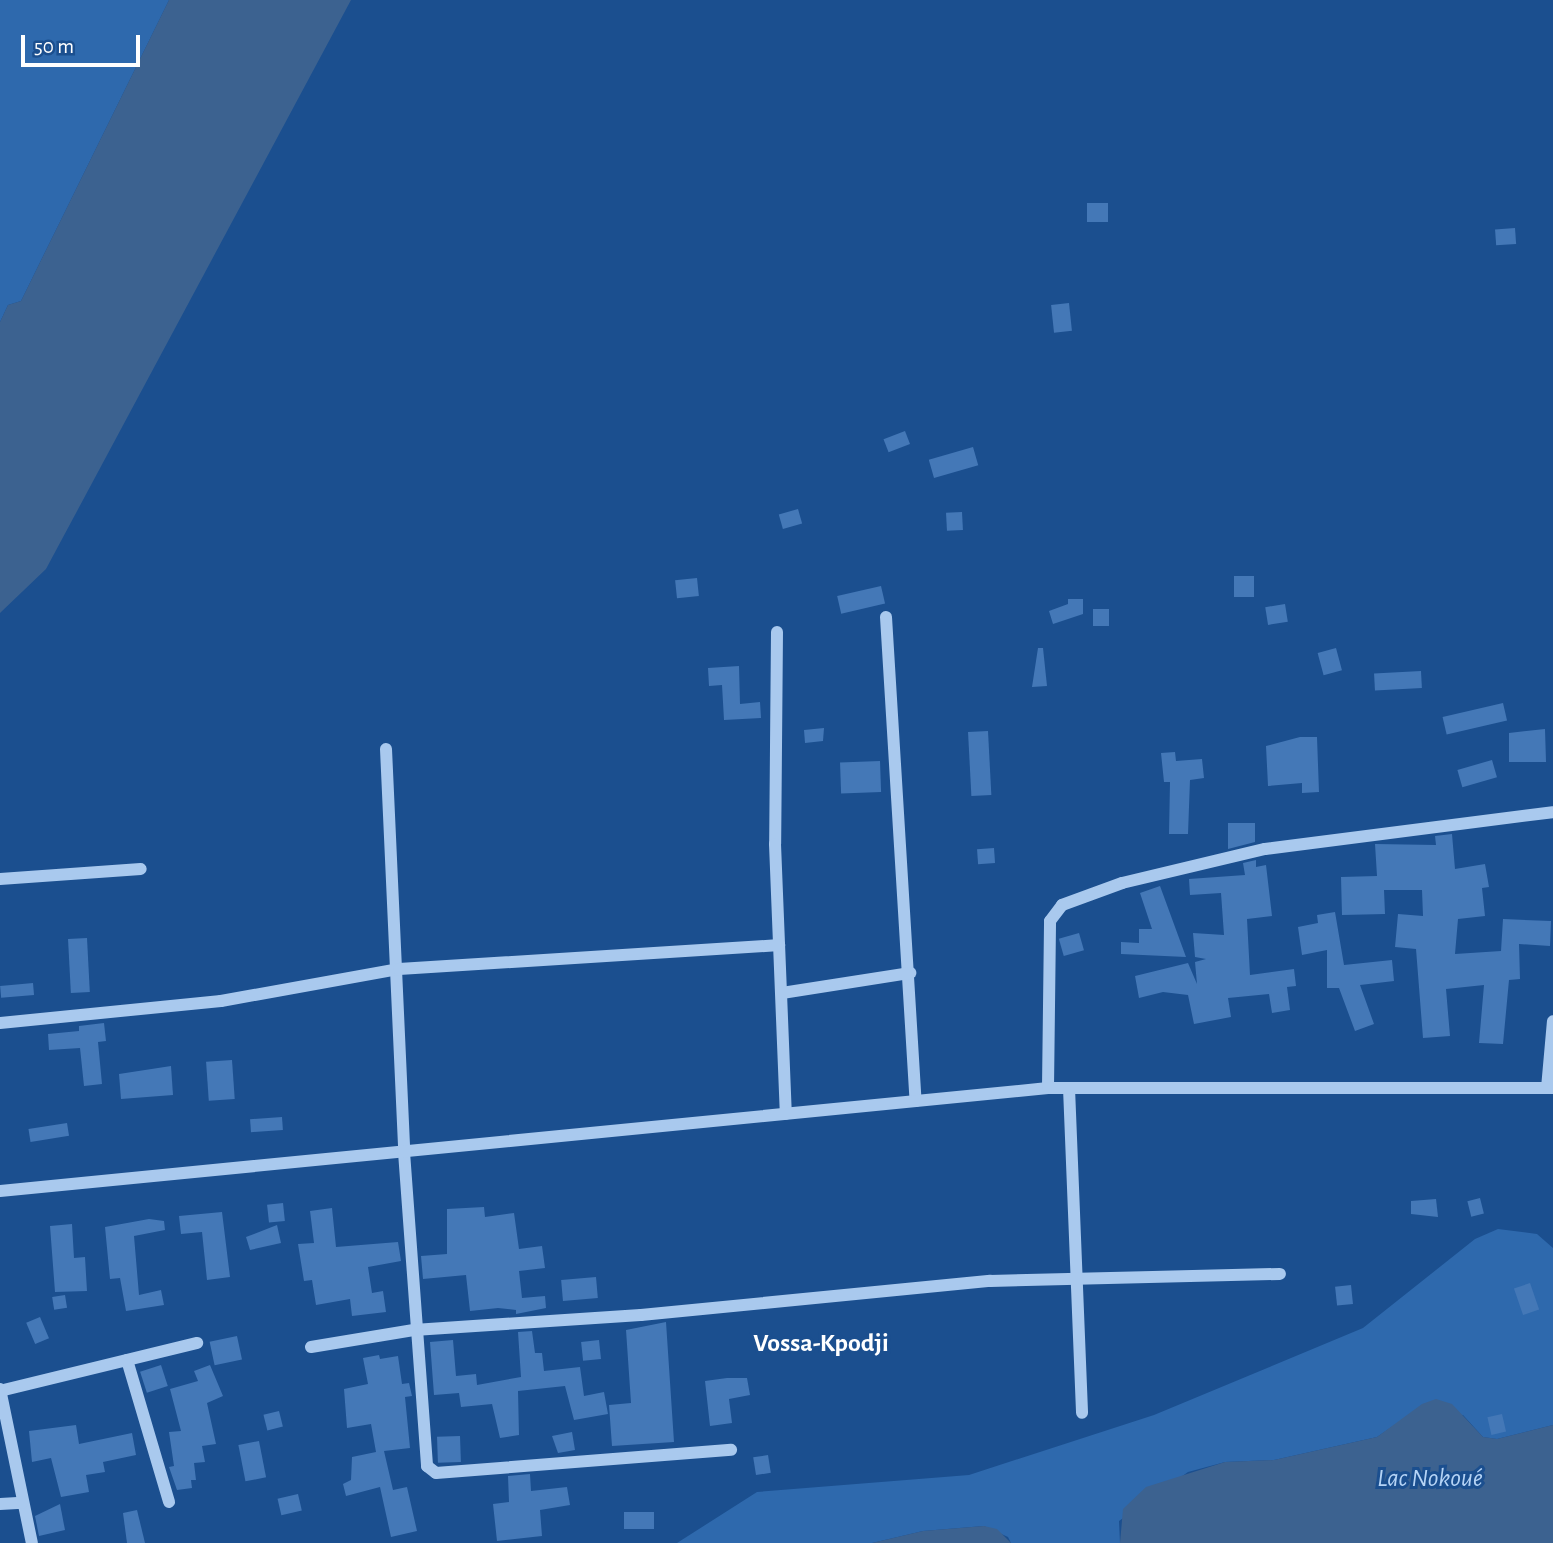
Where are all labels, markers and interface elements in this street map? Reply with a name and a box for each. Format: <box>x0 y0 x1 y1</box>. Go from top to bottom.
scale bar <box>24 21 144 65</box>
text: 50 m <box>34 36 74 57</box>
district label: Vossa-Kpodji <box>753 1328 889 1360</box>
water label: Lac Nokoué <box>1377 1463 1483 1495</box>

